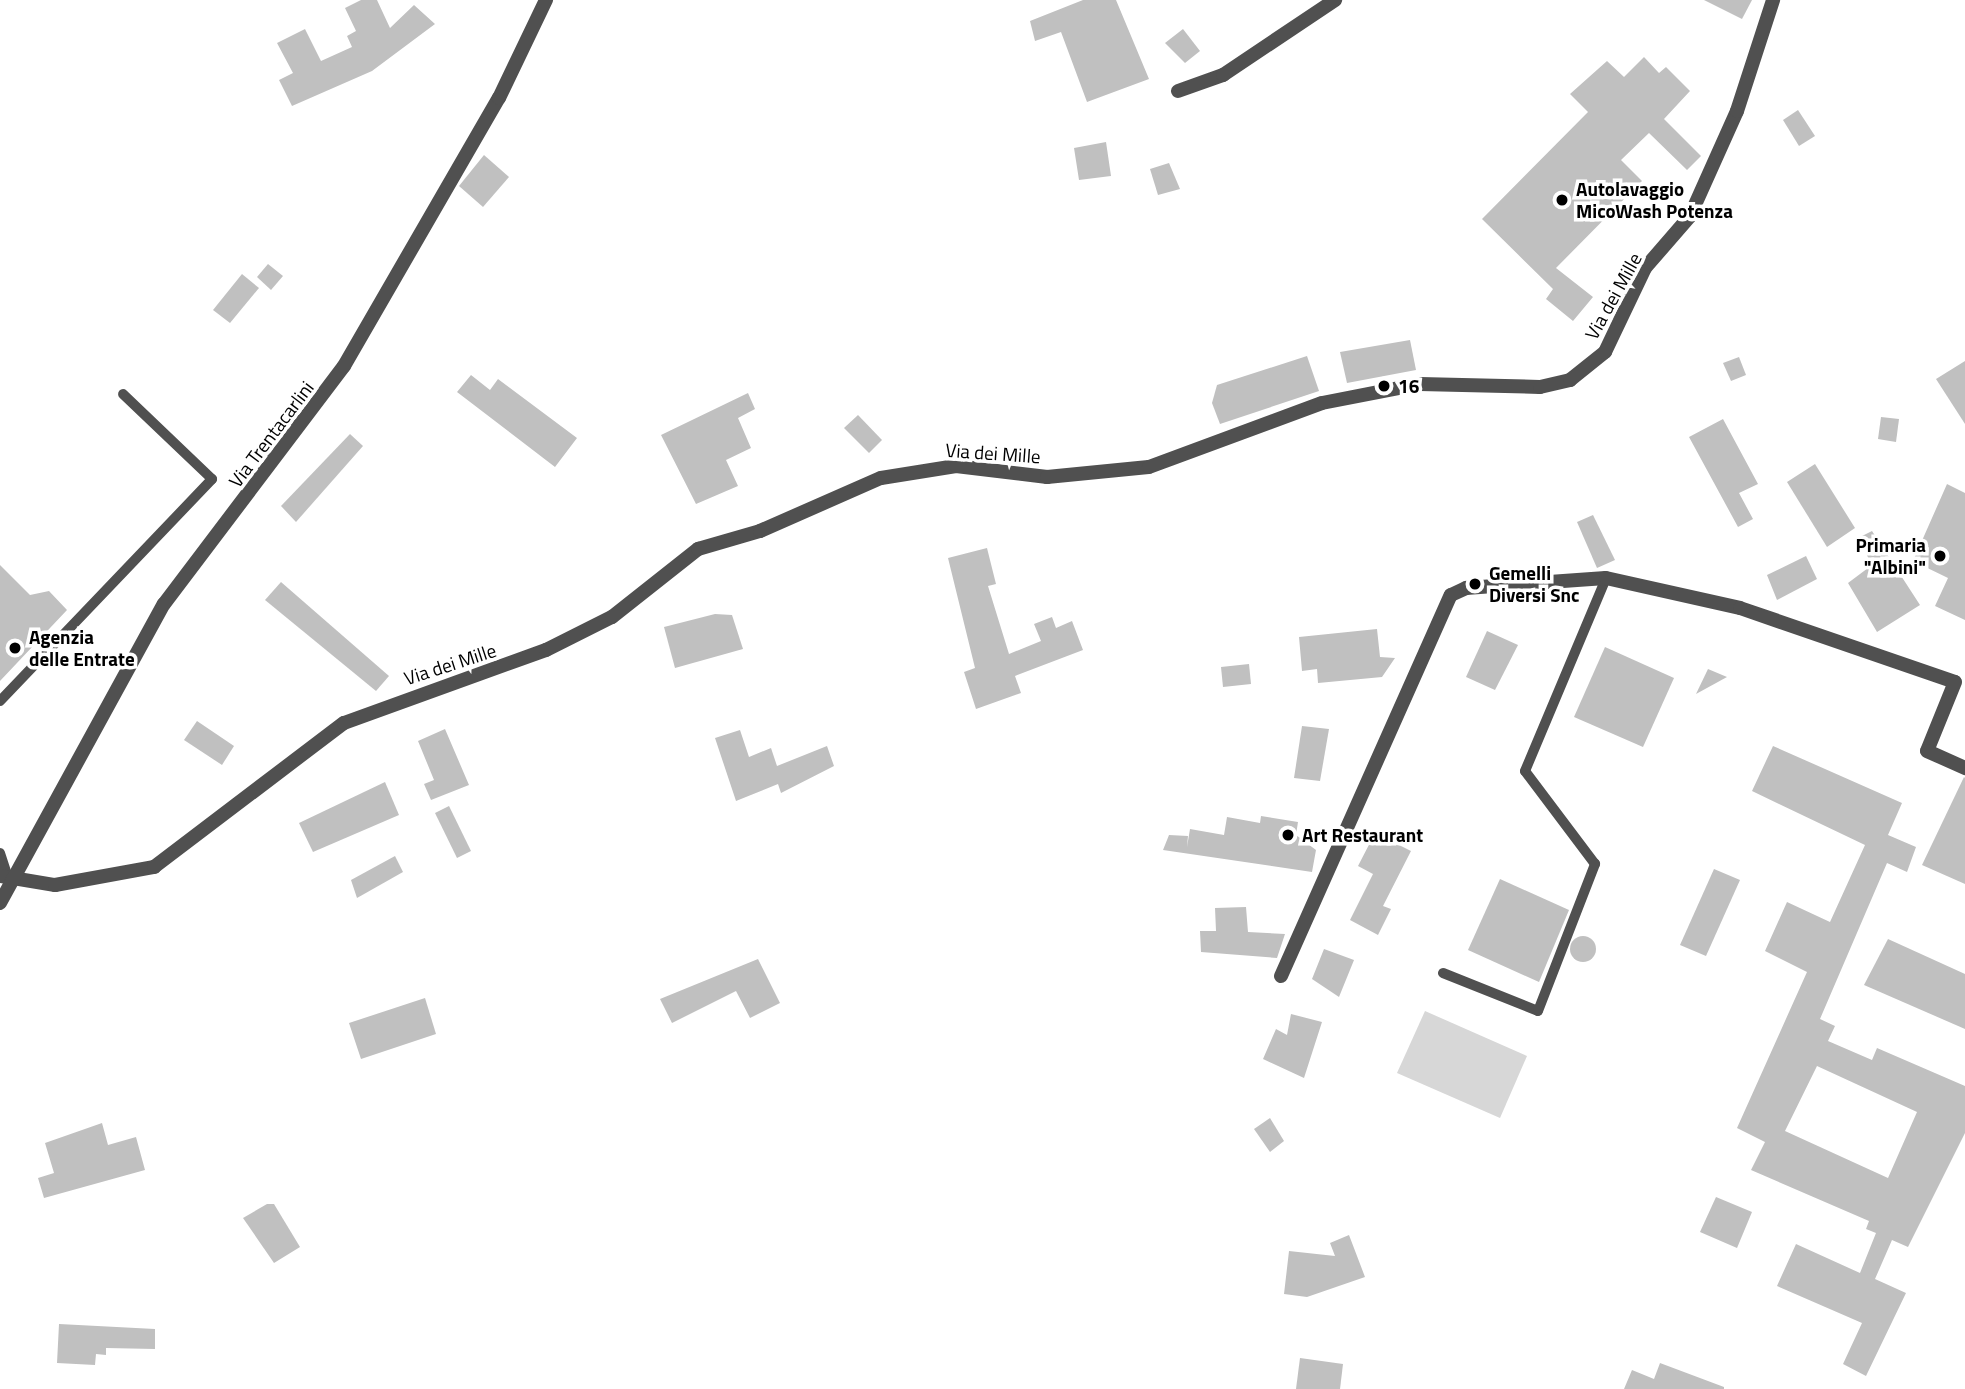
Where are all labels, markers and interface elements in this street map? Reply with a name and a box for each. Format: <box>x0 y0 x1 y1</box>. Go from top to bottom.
place label: Autolavaggio MicoWash Potenza <box>1576 178 1733 222</box>
marker: Autolavaggio MicoWash Potenza <box>1554 192 1570 208</box>
street label: Via dei Mille <box>1580 249 1646 343</box>
place label: 16 <box>1398 375 1419 397</box>
street label: Via Trentacarlini <box>224 376 318 492</box>
marker: 16 <box>1376 378 1392 394</box>
street label: Via dei Mille <box>945 438 1041 468</box>
place label: Primaria "Albini" <box>1856 534 1926 578</box>
marker: Primaria "Albini" <box>1932 548 1948 564</box>
place label: Gemelli Diversi Snc <box>1489 562 1579 606</box>
marker: Gemelli Diversi Snc <box>1467 576 1483 592</box>
place label: Agenzia delle Entrate <box>29 626 135 670</box>
street label: Via dei Mille <box>401 638 499 690</box>
marker: Agenzia delle Entrate <box>7 640 23 656</box>
place label: Art Restaurant <box>1302 824 1423 846</box>
marker: Art Restaurant <box>1280 827 1296 843</box>

